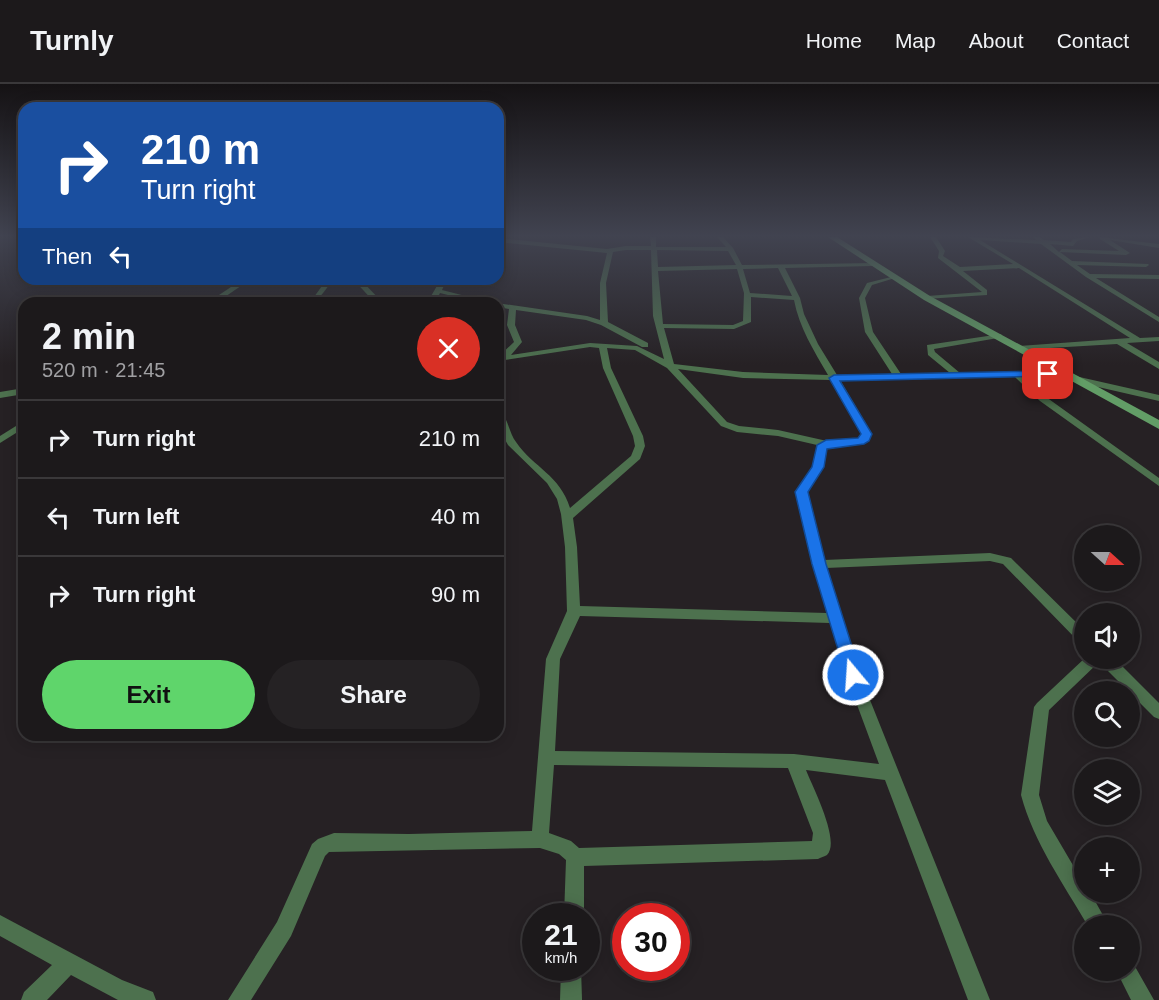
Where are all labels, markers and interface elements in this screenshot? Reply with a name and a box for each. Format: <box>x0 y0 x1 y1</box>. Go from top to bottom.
text: Turnly <box>30 25 113 56</box>
text: Home <box>806 29 862 52</box>
text: Map <box>895 29 936 52</box>
text: About <box>969 29 1024 52</box>
text: Contact <box>1057 29 1129 52</box>
icon: right <box>42 126 120 204</box>
text: 210 m <box>141 126 260 173</box>
text: Turn right <box>141 175 256 205</box>
icon: left <box>104 240 137 273</box>
text: Then <box>42 244 92 269</box>
text: 2 min <box>42 316 136 357</box>
button: close <box>417 317 480 380</box>
pin <box>1022 348 1073 399</box>
icon: arrive <box>1031 357 1064 390</box>
text: 520 m · 21:45 <box>42 359 165 381</box>
icon: right <box>42 423 75 456</box>
text: Turn right <box>93 426 195 451</box>
text: 210 m <box>419 426 480 451</box>
icon: left <box>42 501 75 534</box>
text: Turn left <box>93 504 179 529</box>
text: 40 m <box>431 504 480 529</box>
north arrow <box>1074 525 1140 591</box>
map controls <box>1074 525 1140 981</box>
icon: right <box>42 579 75 612</box>
text: Turn right <box>93 582 195 607</box>
text: 90 m <box>431 582 480 607</box>
button: sound <box>1074 603 1140 669</box>
position arrow <box>821 643 885 707</box>
button: Exit <box>42 660 255 729</box>
button: Share <box>267 660 480 729</box>
button: search <box>1074 681 1140 747</box>
button: layers <box>1074 759 1140 825</box>
button: + <box>1074 837 1140 903</box>
speed limit sign: 30 <box>612 903 690 981</box>
button: − <box>1074 915 1140 981</box>
text: 21 <box>544 918 578 951</box>
text: km/h <box>545 949 577 966</box>

